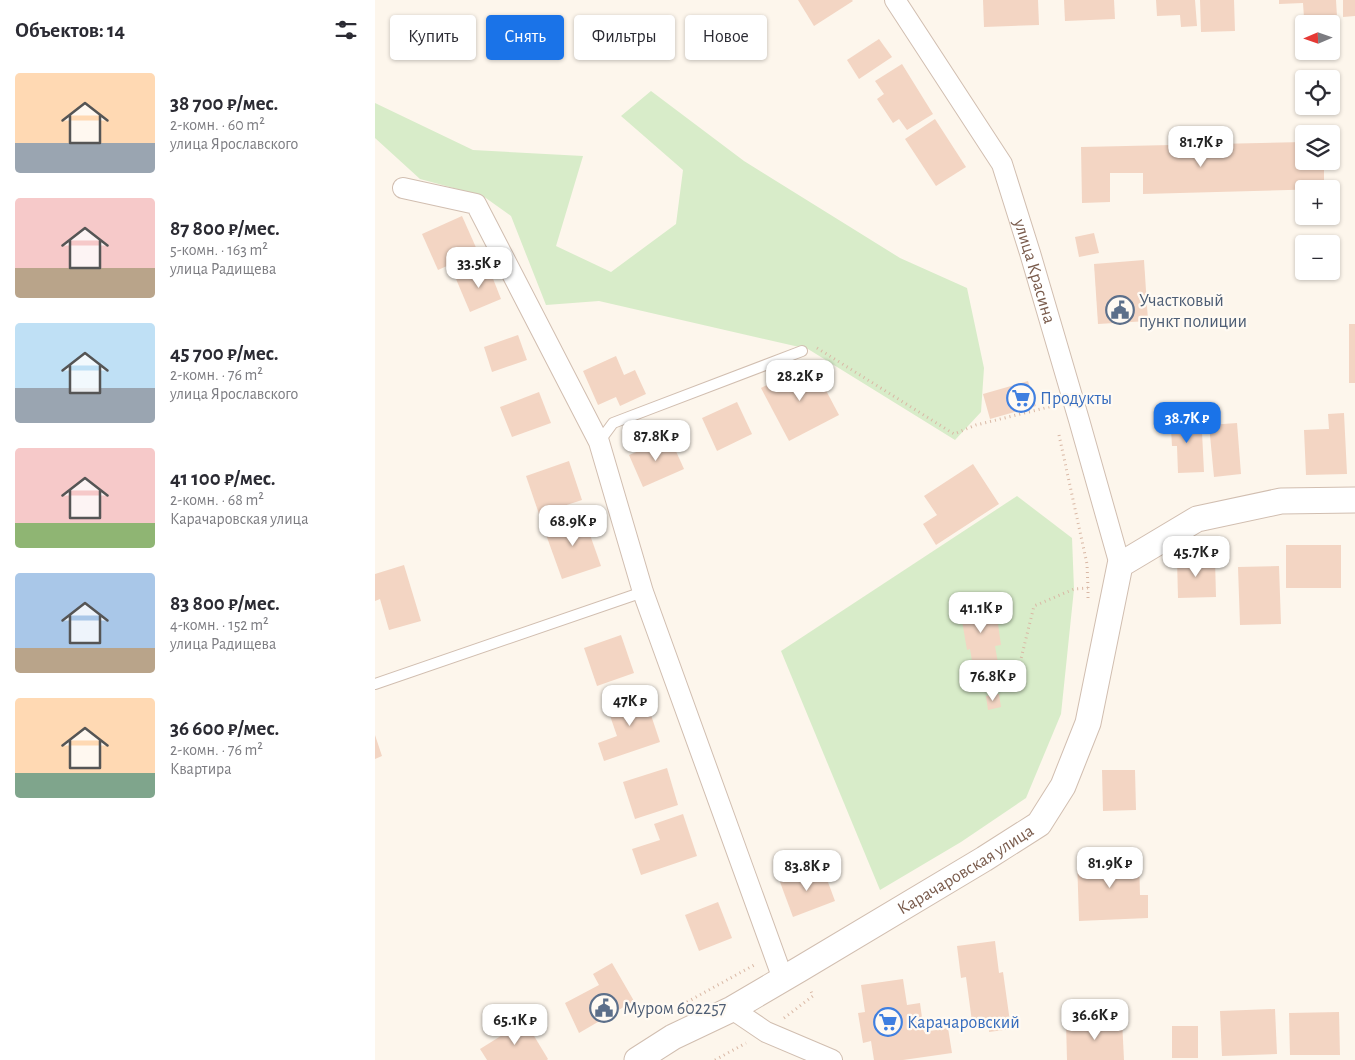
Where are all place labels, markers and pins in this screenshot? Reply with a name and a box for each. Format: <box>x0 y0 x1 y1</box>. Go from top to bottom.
pin: 81.7K ₽ <box>1155 126 1247 168</box>
pin: 33.5K ₽ <box>433 246 525 289</box>
place label: Участковый пункт полиции <box>1139 292 1247 331</box>
public building icon: Участковый пункт полиции <box>1105 295 1135 325</box>
pin: 28.2K ₽ <box>754 360 846 402</box>
supermarket icon: Продукты <box>1006 383 1036 413</box>
place label: Продукты <box>1040 390 1112 408</box>
pin: 38.7K ₽ <box>1141 402 1233 444</box>
pin: 87.8K ₽ <box>610 420 702 462</box>
pin: 68.9K ₽ <box>527 504 619 547</box>
pin: 45.7K ₽ <box>1150 536 1242 578</box>
pin: 41.1K ₽ <box>935 592 1027 634</box>
pin: 76.8K ₽ <box>947 660 1039 702</box>
pin: 47K ₽ <box>595 684 665 727</box>
pin: 81.9K ₽ <box>1064 846 1156 889</box>
pin: 83.8K ₽ <box>761 850 853 892</box>
public building icon: Муром 602257 <box>589 993 619 1023</box>
pin: 36.6K ₽ <box>1049 998 1141 1041</box>
place label: Муром 602257 <box>623 1000 726 1018</box>
pin: 65.1K ₽ <box>469 1004 561 1046</box>
supermarket icon: Карачаровский <box>873 1007 903 1037</box>
place label: Карачаровский <box>907 1014 1020 1032</box>

